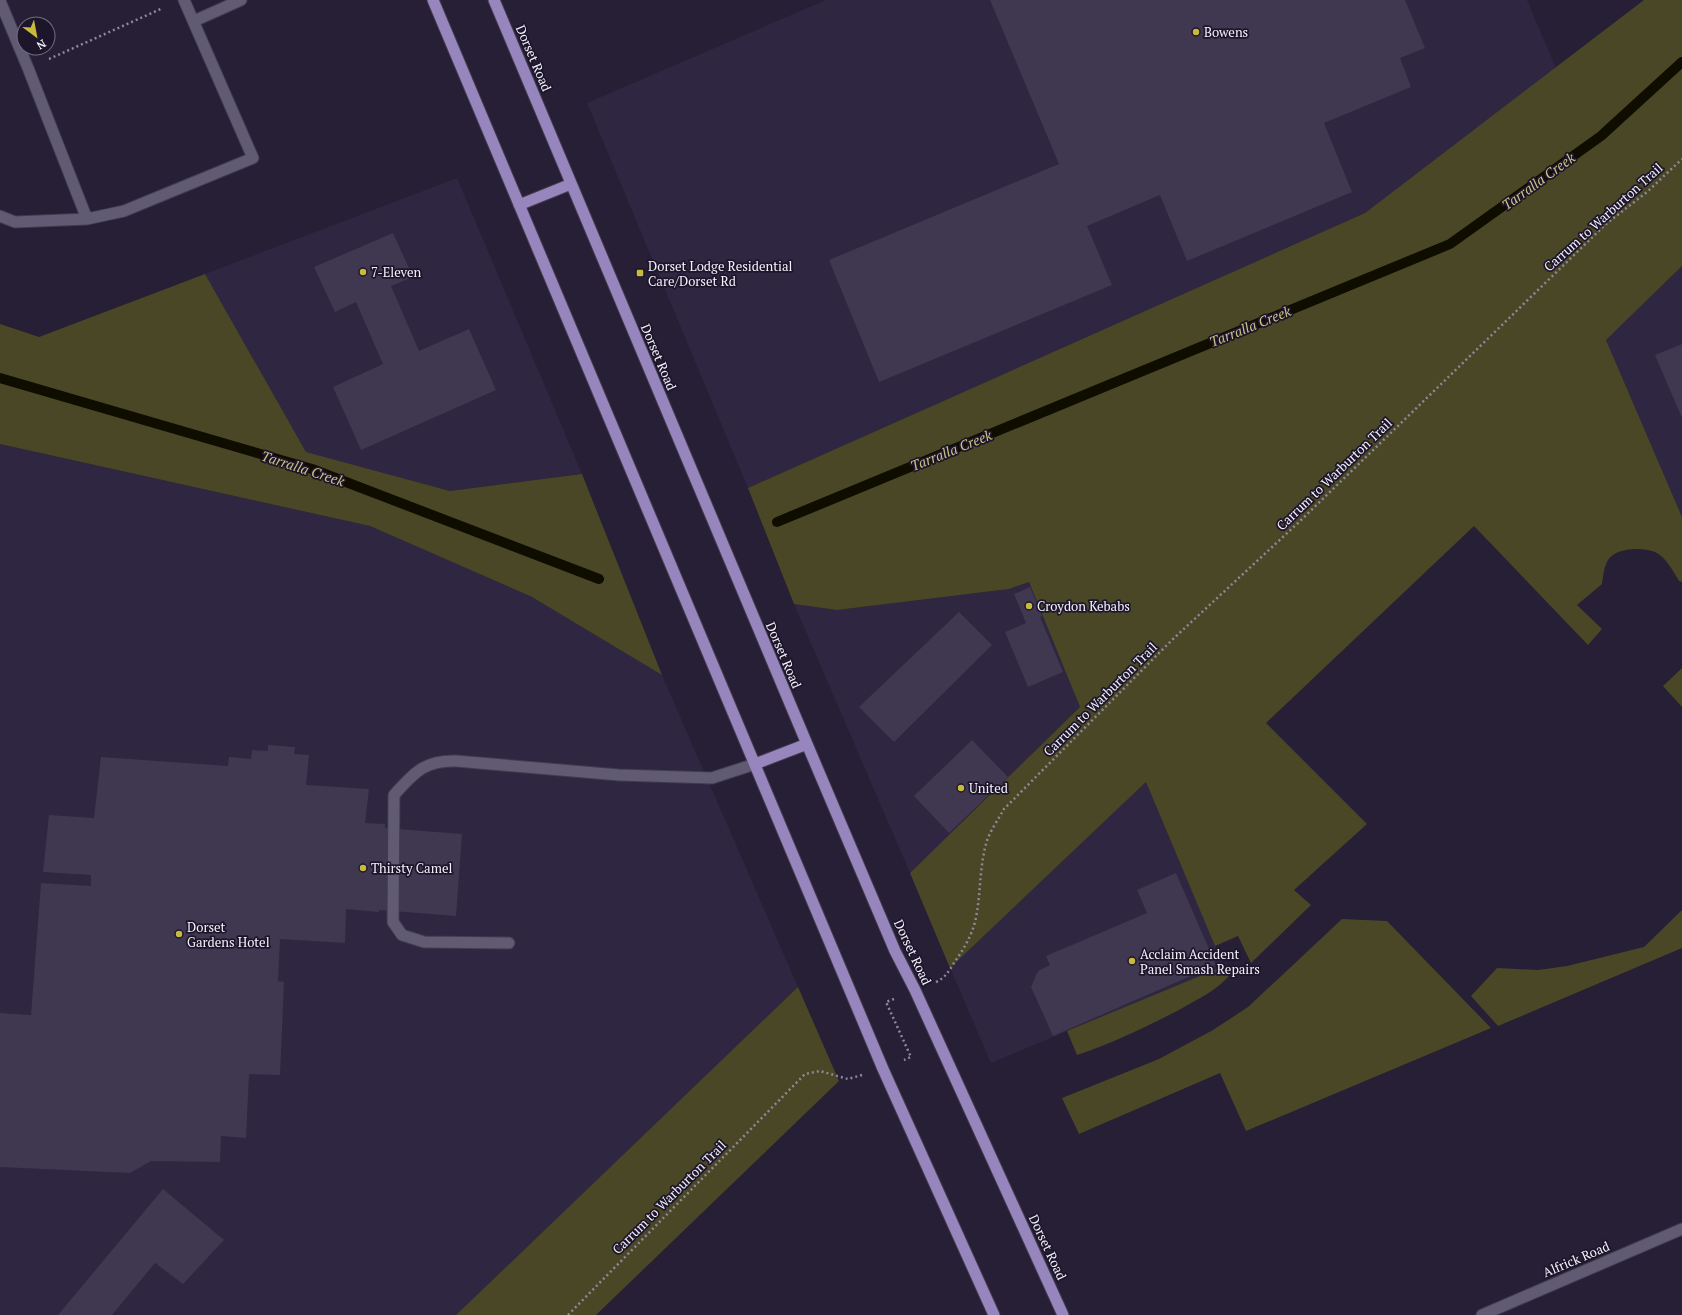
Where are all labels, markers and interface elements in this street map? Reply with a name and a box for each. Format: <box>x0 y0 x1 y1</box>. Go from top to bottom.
north arrow <box>16 16 56 56</box>
street label: Dorset Road <box>512 22 556 94</box>
place label: Bowens <box>1204 23 1248 41</box>
marker: Bowens <box>1191 27 1201 37</box>
text: N <box>33 36 49 53</box>
water label: Tarralla Creek <box>1498 148 1579 214</box>
street label: Carrum to Warburton Trail <box>1540 159 1666 275</box>
place label: Dorset Lodge Residential Care/Dorset Rd <box>648 257 793 290</box>
place label: 7-Eleven <box>371 263 421 281</box>
marker: 7-Eleven <box>358 267 368 277</box>
marker: Dorset Lodge Residential Care/Dorset Rd <box>635 268 645 278</box>
water label: Tarralla Creek <box>1206 301 1294 351</box>
street label: Dorset Road <box>637 321 681 393</box>
street label: Carrum to Warburton Trail <box>1272 414 1396 534</box>
water label: Tarralla Creek <box>907 425 995 475</box>
water label: Tarralla Creek <box>259 446 347 490</box>
place label: Croydon Kebabs <box>1037 597 1130 615</box>
marker: Croydon Kebabs <box>1024 601 1034 611</box>
street label: Dorset Road <box>762 619 806 691</box>
street label: Carrum to Warburton Trail <box>1039 638 1161 760</box>
place label: United <box>969 779 1008 797</box>
marker: United <box>956 783 966 793</box>
place label: Thirsty Camel <box>371 859 452 877</box>
marker: Thirsty Camel <box>358 863 368 873</box>
street label: Dorset Road <box>890 916 936 988</box>
place label: Dorset Gardens Hotel <box>187 918 270 951</box>
marker: Dorset Gardens Hotel <box>174 929 184 939</box>
place label: Acclaim Accident Panel Smash Repairs <box>1140 945 1260 978</box>
marker: Acclaim Accident Panel Smash Repairs <box>1127 956 1137 966</box>
street label: Carrum to Warburton Trail <box>608 1136 730 1258</box>
street label: Dorset Road <box>1025 1211 1071 1283</box>
street label: Alfrick Road <box>1540 1237 1612 1281</box>

